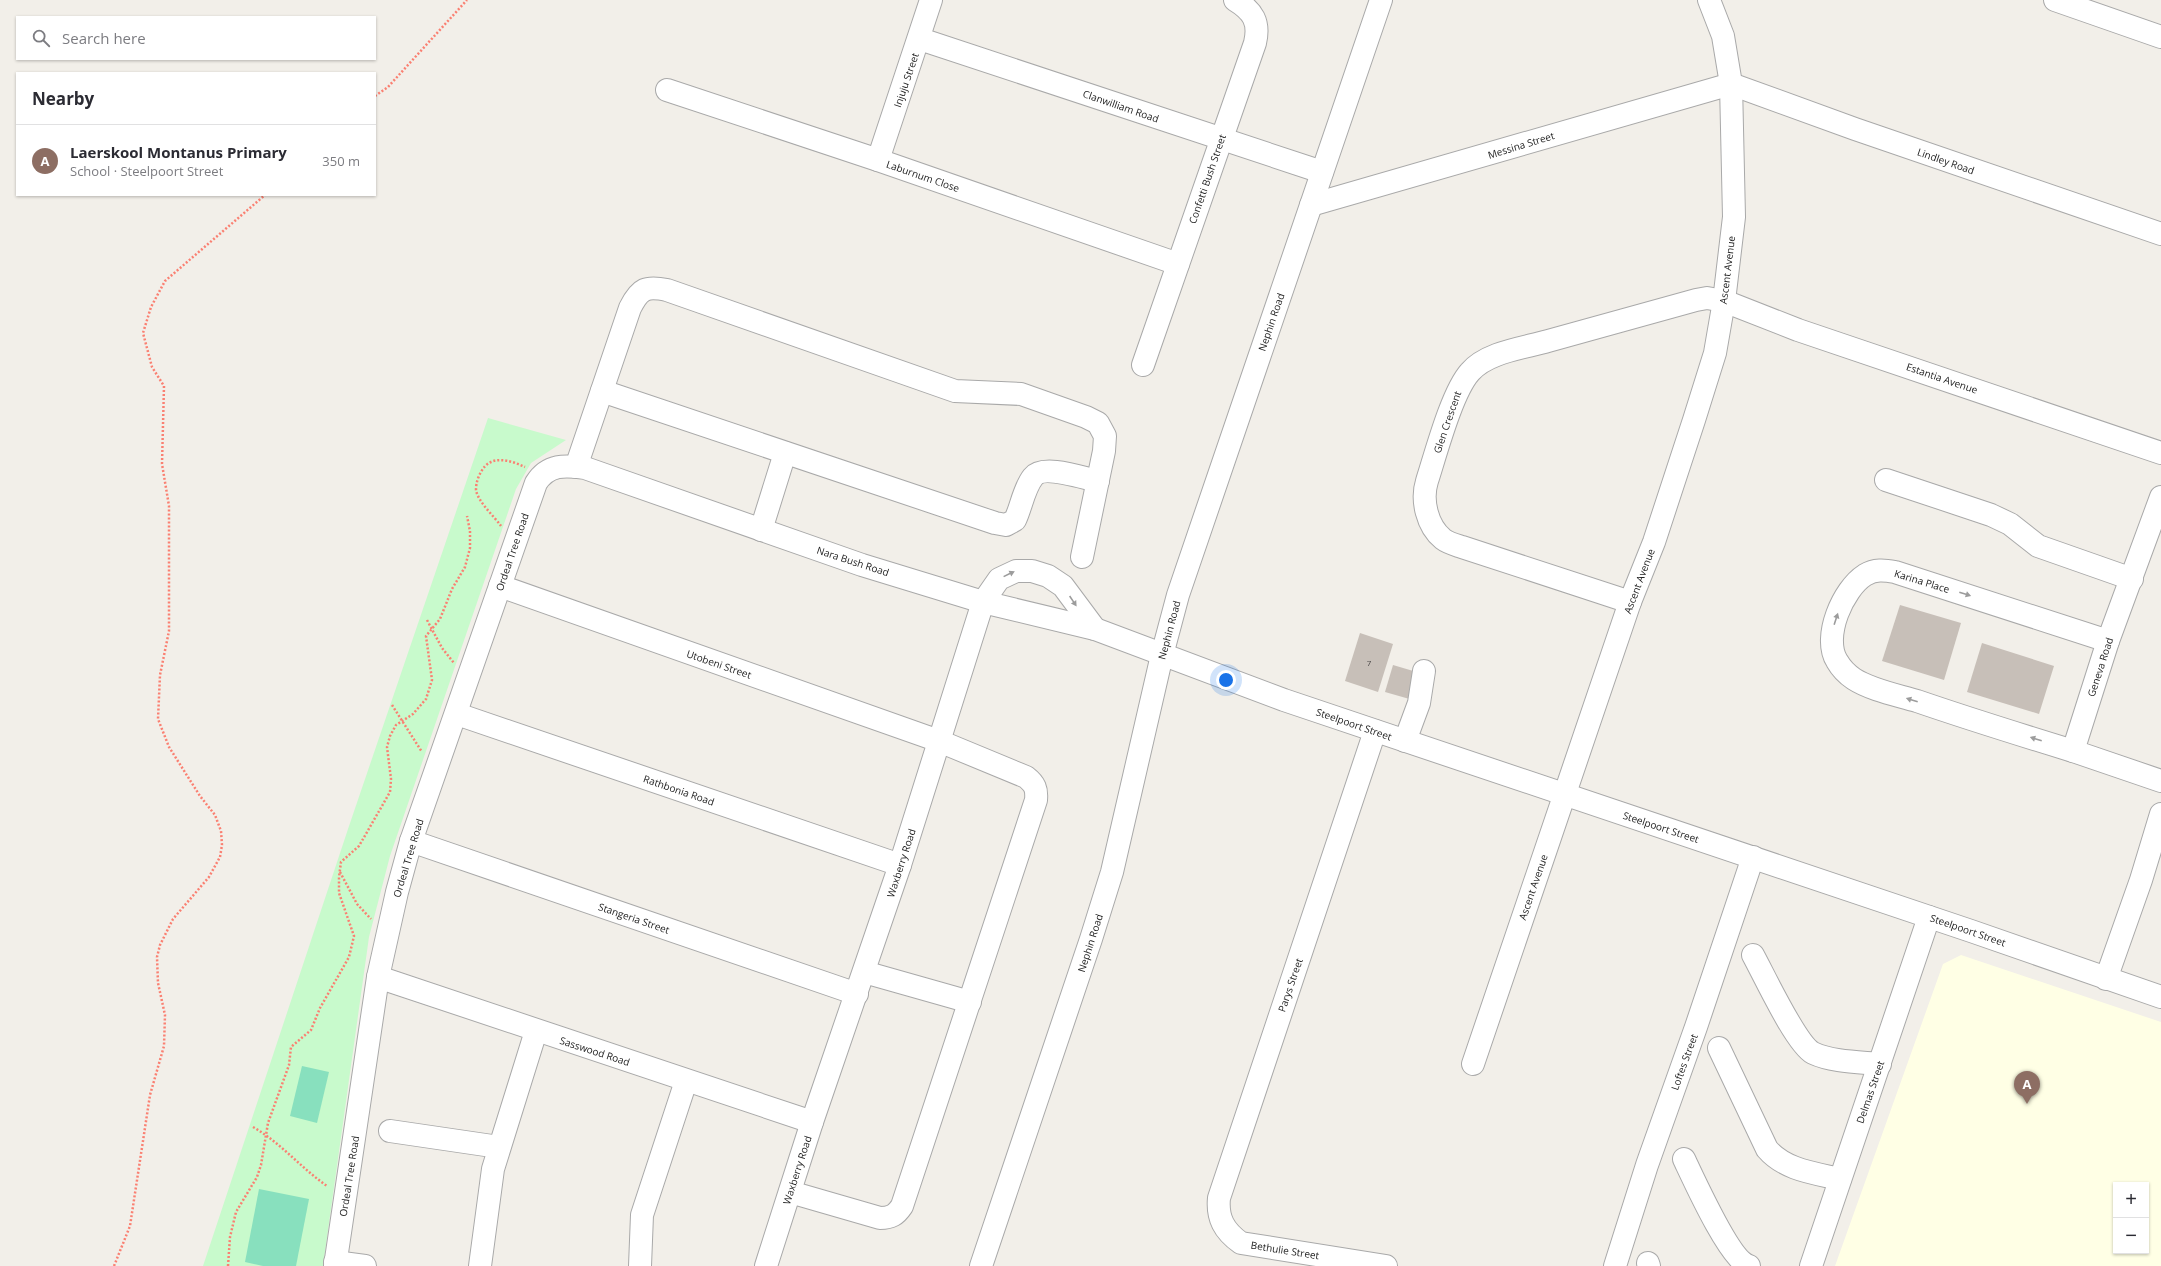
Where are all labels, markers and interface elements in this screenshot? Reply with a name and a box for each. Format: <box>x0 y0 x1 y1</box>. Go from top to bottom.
search box <box>16 16 376 60</box>
icon: search <box>30 27 52 49</box>
text: Search here <box>62 28 146 48</box>
street label: Injuju Street <box>890 50 922 109</box>
street label: Clanwilliam Road <box>1081 86 1161 126</box>
text: Nearby <box>32 87 94 110</box>
street label: Messina Street <box>1486 128 1556 162</box>
street label: Confetti Bush Street <box>1185 132 1229 226</box>
text: Laerskool Montanus Primary <box>70 142 287 162</box>
street label: Lindley Road <box>1916 145 1976 177</box>
text: A <box>41 152 49 170</box>
text: 350 m <box>322 152 360 170</box>
street label: Laburnum Close <box>885 157 962 195</box>
text: School · Steelpoort Street <box>70 162 223 180</box>
street label: Ascent Avenue <box>1716 235 1738 305</box>
street label: Nephin Road <box>1255 291 1287 353</box>
street label: Estantia Avenue <box>1904 359 1980 397</box>
street label: Glen Crescent <box>1430 389 1464 455</box>
street label: Ordeal Tree Road <box>492 511 532 593</box>
street label: Nara Bush Road <box>815 543 891 579</box>
street label: Ascent Avenue <box>1620 546 1658 616</box>
street label: Karina Place <box>1893 566 1952 596</box>
one-way arrow <box>1003 571 1015 577</box>
one-way arrow <box>1959 591 1971 597</box>
one-way arrow <box>1069 596 1077 606</box>
street label: Nephin Road <box>1154 599 1184 661</box>
one-way arrow <box>1833 613 1839 625</box>
street label: Geneva Road <box>2084 636 2116 698</box>
street label: Utobeni Street <box>685 646 754 682</box>
house number: 7 <box>1367 657 1372 668</box>
your location <box>1216 670 1236 690</box>
one-way arrow <box>1906 697 1918 703</box>
street label: Steelpoort Street <box>1314 704 1394 744</box>
one-way arrow <box>2030 736 2042 742</box>
street label: Rathbonia Road <box>642 771 716 809</box>
street label: Steelpoort Street <box>1621 808 1701 846</box>
street label: Ordeal Tree Road <box>389 817 427 899</box>
street label: Waxberry Road <box>883 827 919 899</box>
street label: Ascent Avenue <box>1515 852 1551 922</box>
street label: Stangeria Street <box>597 899 672 937</box>
street label: Steelpoort Street <box>1928 910 2008 950</box>
street label: Nephin Road <box>1074 912 1106 974</box>
street label: Parys Street <box>1274 956 1306 1014</box>
street label: Loftes Street <box>1667 1031 1701 1092</box>
street label: Sasswood Road <box>558 1033 632 1069</box>
street label: Delmas Street <box>1853 1058 1887 1125</box>
pin: A <box>2014 1071 2040 1104</box>
street label: Waxberry Road <box>779 1134 815 1206</box>
street label: Ordeal Tree Road <box>336 1135 362 1217</box>
map controls <box>2113 1182 2149 1254</box>
button: + <box>2113 1182 2149 1218</box>
button: − <box>2113 1218 2149 1254</box>
street label: Bethulie Street <box>1250 1238 1321 1262</box>

